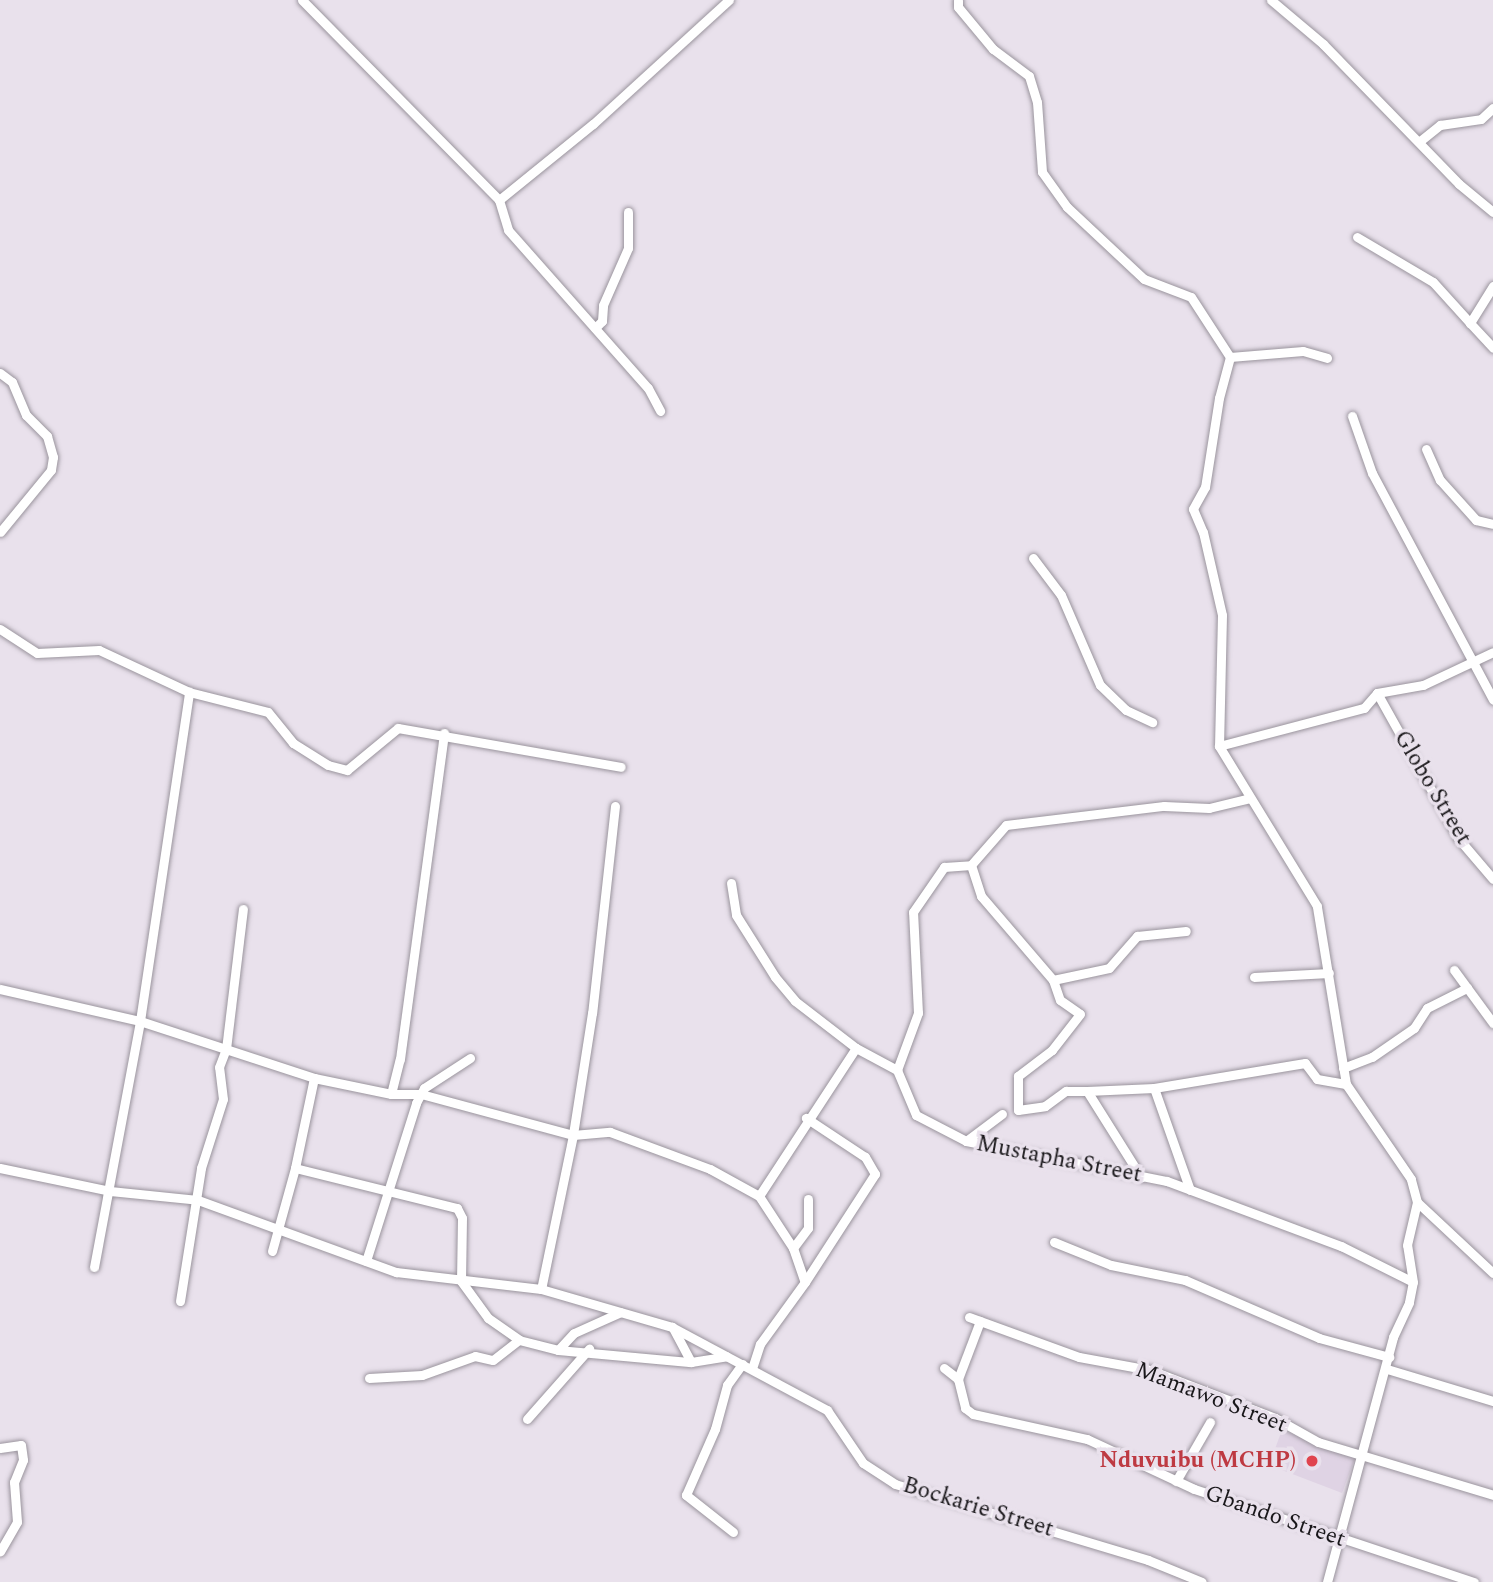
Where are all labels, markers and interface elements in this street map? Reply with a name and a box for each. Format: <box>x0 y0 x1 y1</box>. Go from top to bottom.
street label: Globo Street <box>1387 726 1477 850</box>
street label: Mustapha Street <box>974 1130 1144 1190</box>
street label: Mamawo Street <box>1131 1356 1291 1440</box>
place label: Nduvuibu (MCHP) <box>1099 1447 1296 1475</box>
marker: Nduvuibu (MCHP) <box>1302 1451 1322 1471</box>
street label: Bockarie Street <box>899 1472 1057 1544</box>
street label: Gbando Street <box>1201 1480 1349 1554</box>

